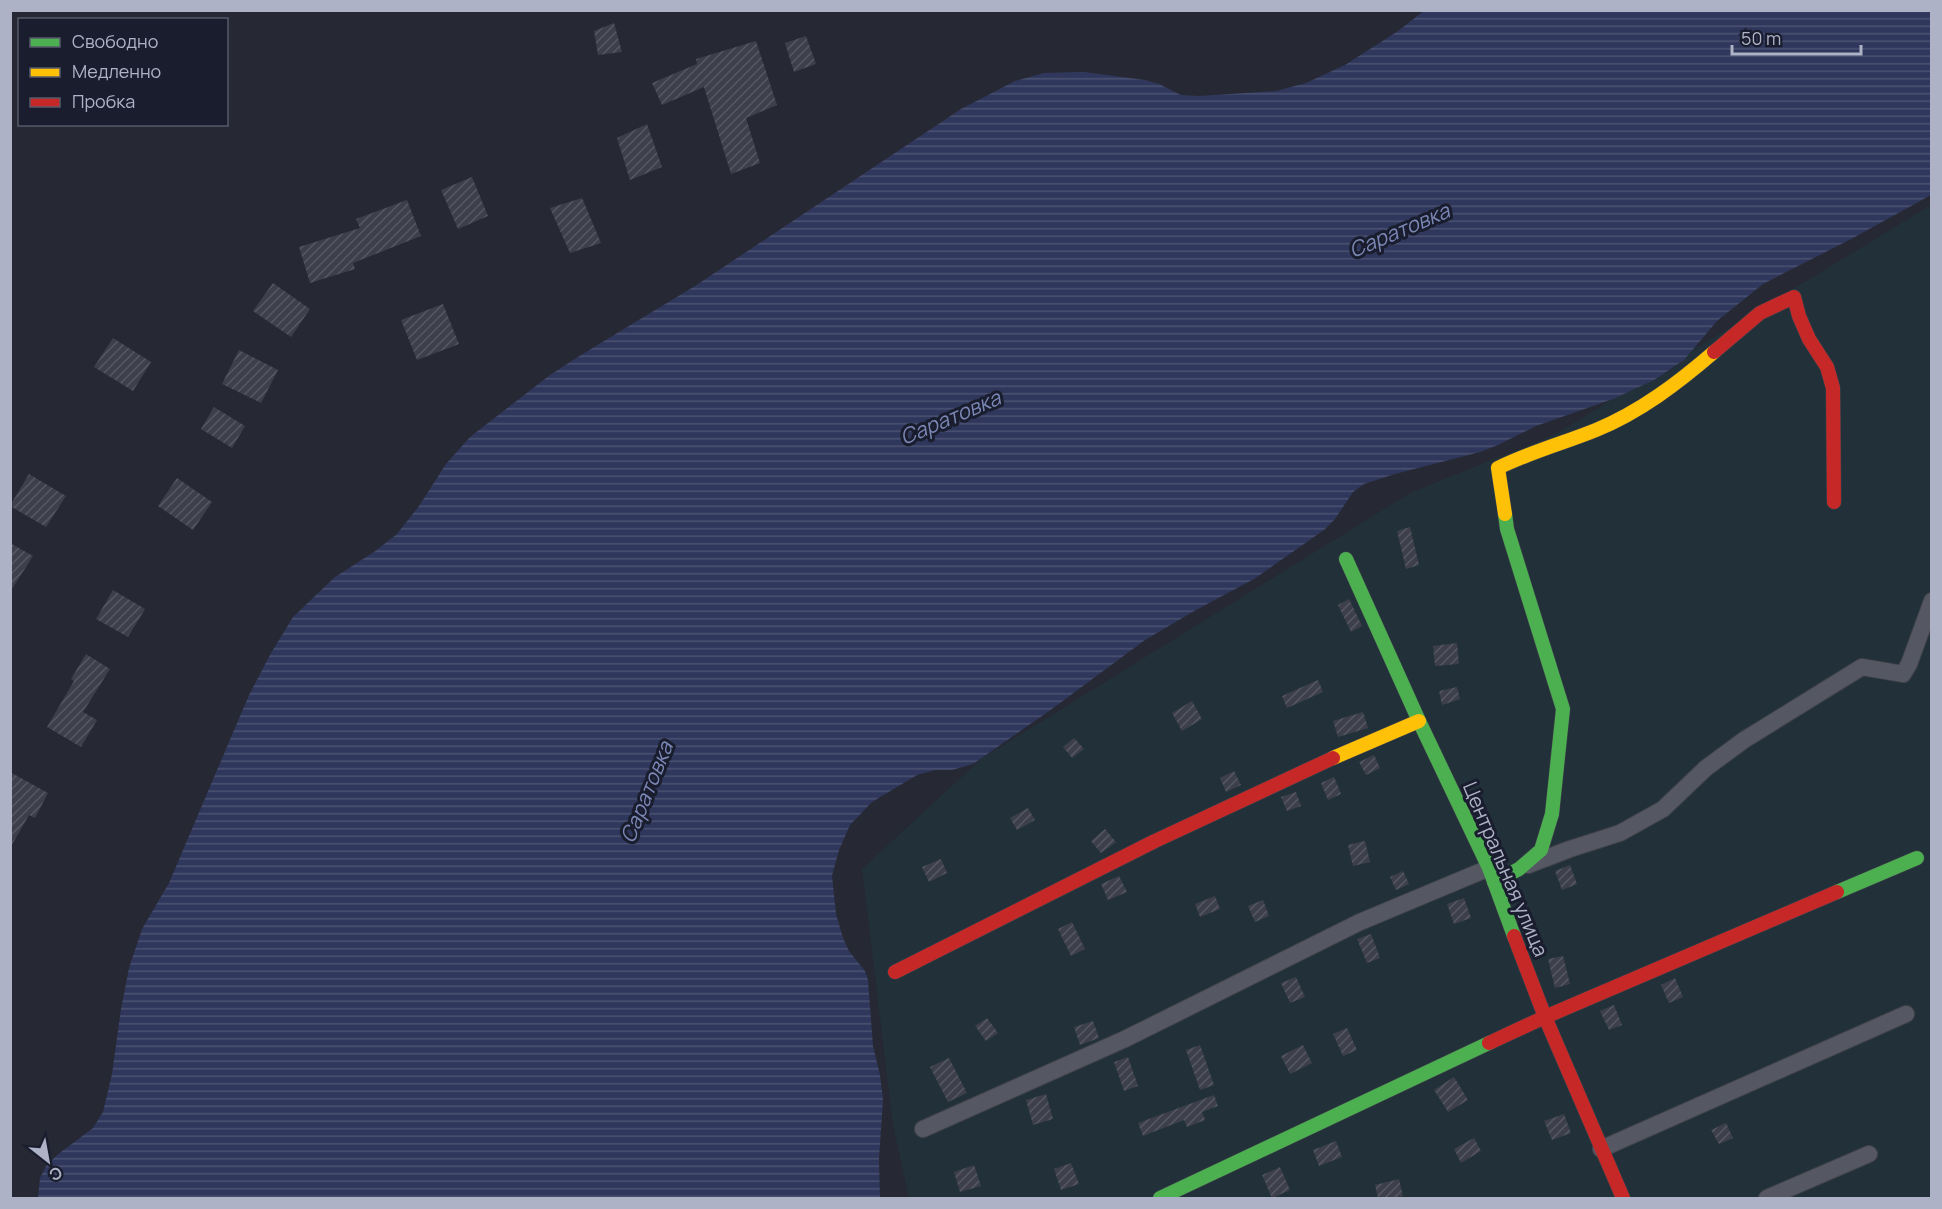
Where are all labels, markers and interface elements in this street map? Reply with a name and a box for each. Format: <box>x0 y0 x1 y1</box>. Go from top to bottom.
legend <box>18 18 228 126</box>
scale bar <box>1732 18 1861 56</box>
text: 50 m <box>1741 26 1781 50</box>
text: Свободно <box>72 29 158 53</box>
text: Медленно <box>72 59 161 83</box>
text: Пробка <box>72 89 135 113</box>
water label: Саратовка <box>1344 196 1455 264</box>
water label: Саратовка <box>895 383 1006 451</box>
water label: Саратовка <box>613 736 680 847</box>
street label: Центральная улица <box>1457 778 1555 960</box>
north arrow <box>18 1131 78 1191</box>
text: С <box>45 1161 66 1186</box>

